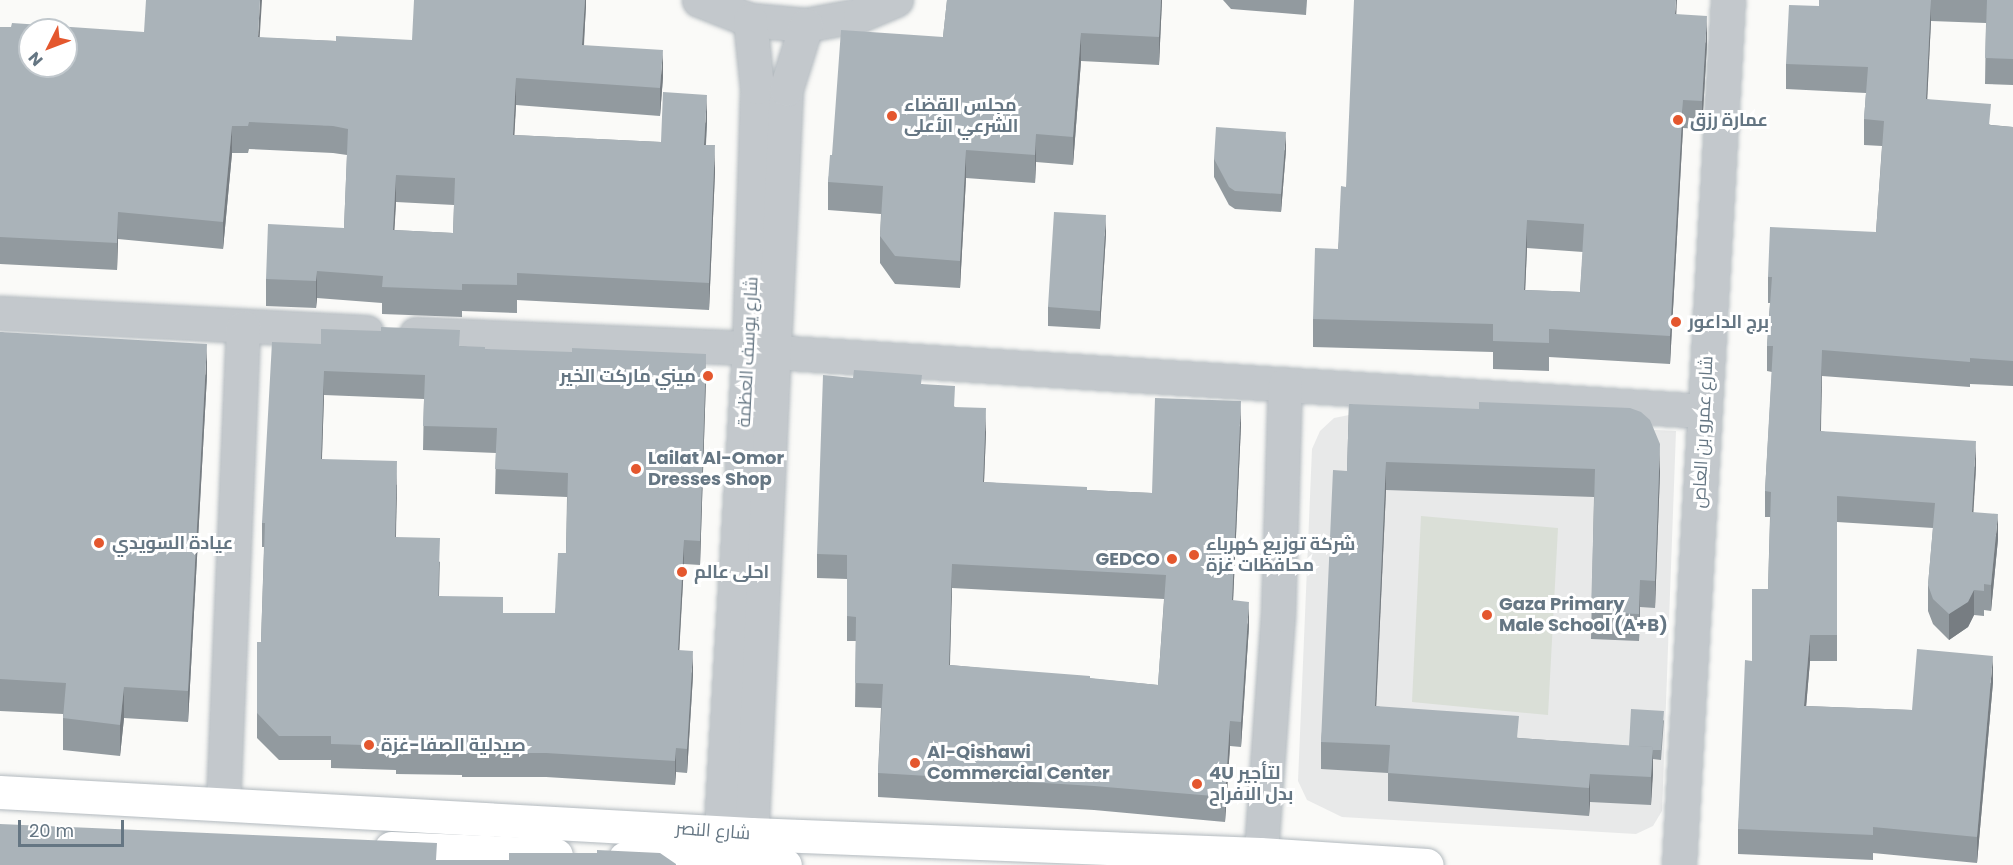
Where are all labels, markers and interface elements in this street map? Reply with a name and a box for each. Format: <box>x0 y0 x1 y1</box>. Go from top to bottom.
north arrow <box>18 18 78 78</box>
text: N <box>23 47 48 71</box>
place label: مجلس القضاء الشرعي الأعلى <box>904 95 1018 138</box>
marker: مجلس القضاء الشرعي الأعلى <box>885 109 899 123</box>
place label: عمارة رزق <box>1690 109 1768 131</box>
marker: عمارة رزق <box>1671 113 1685 127</box>
street label: شارع يوسف العظمة <box>733 276 763 428</box>
place label: برج الداعور <box>1688 311 1769 333</box>
marker: برج الداعور <box>1669 315 1683 329</box>
street label: شارع عمرو بن العاص <box>1688 355 1718 509</box>
place label: ميني ماركت الخير <box>560 365 696 387</box>
marker: ميني ماركت الخير <box>701 369 715 383</box>
place label: Lailat Al-Omor Dresses Shop <box>648 448 784 490</box>
marker: Lailat Al-Omor Dresses Shop <box>629 462 643 476</box>
place label: عيادة السويدي <box>112 532 233 554</box>
marker: عيادة السويدي <box>90 534 108 552</box>
place label: شركة توزيع كهرباء محافظات غزة <box>1206 534 1355 576</box>
place label: GEDCO <box>1096 548 1160 570</box>
marker: شركة توزيع كهرباء محافظات غزة <box>1187 548 1201 562</box>
marker: GEDCO <box>1165 552 1179 566</box>
place label: احلى عالم <box>694 561 769 583</box>
marker: احلى عالم <box>675 565 689 579</box>
place label: Gaza Primary Male School (A+B) <box>1499 594 1668 636</box>
marker: Gaza Primary Male School (A+B) <box>1480 608 1494 622</box>
place label: صيدلية الصفا-غزة <box>381 734 526 756</box>
marker: صيدلية الصفا-غزة <box>362 738 376 752</box>
place label: Al-Qishawi Commercial Center <box>927 742 1110 784</box>
marker: Al-Qishawi Commercial Center <box>908 756 922 770</box>
place label: 4U لتأجير بدل الافراح <box>1209 763 1293 806</box>
marker: 4U لتأجير بدل الافراح <box>1190 777 1204 791</box>
scale bar <box>21 808 128 846</box>
text: 20 m <box>29 818 74 843</box>
street label: شارع النصر <box>675 818 751 844</box>

